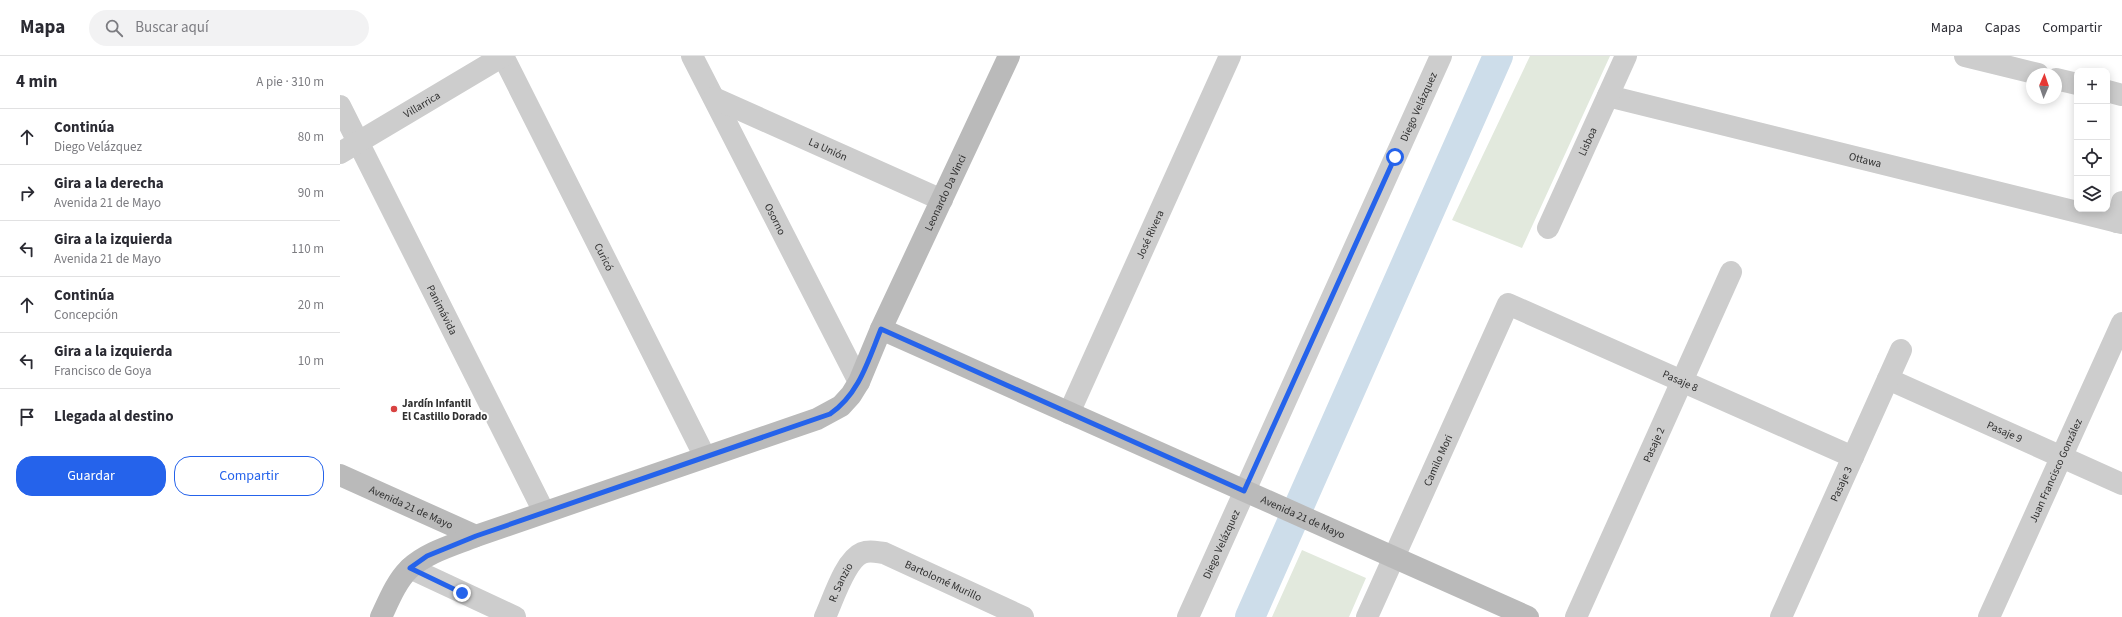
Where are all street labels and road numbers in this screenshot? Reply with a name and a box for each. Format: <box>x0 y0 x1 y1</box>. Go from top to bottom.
street label: Diego Velázquez <box>1397 69 1441 144</box>
street label: Villarrica <box>401 88 443 122</box>
street label: Lisboa <box>1575 125 1601 159</box>
street label: La Unión <box>806 134 850 165</box>
street label: Ottawa <box>1847 149 1883 171</box>
street label: Leonardo Da Vinci <box>921 152 970 234</box>
street label: Osorno <box>761 201 789 238</box>
street label: José Rivera <box>1132 208 1168 261</box>
street label: Curicó <box>590 241 617 274</box>
street label: Panimávida <box>423 282 461 338</box>
street label: Pasaje 8 <box>1660 367 1701 396</box>
street label: Juan Francisco González <box>2026 416 2086 525</box>
street label: Pasaje 9 <box>1984 417 2025 446</box>
street label: Pasaje 2 <box>1639 425 1668 465</box>
street label: Camilo Mori <box>1420 432 1456 489</box>
street label: Pasaje 3 <box>1827 464 1856 504</box>
street label: Avenida 21 de Mayo <box>367 482 455 533</box>
street label: Avenida 21 de Mayo <box>1258 492 1347 543</box>
street label: Diego Velázquez <box>1199 507 1244 581</box>
street label: Bartolomé Murillo <box>902 557 984 605</box>
street label: R. Sanzio <box>825 560 857 604</box>

